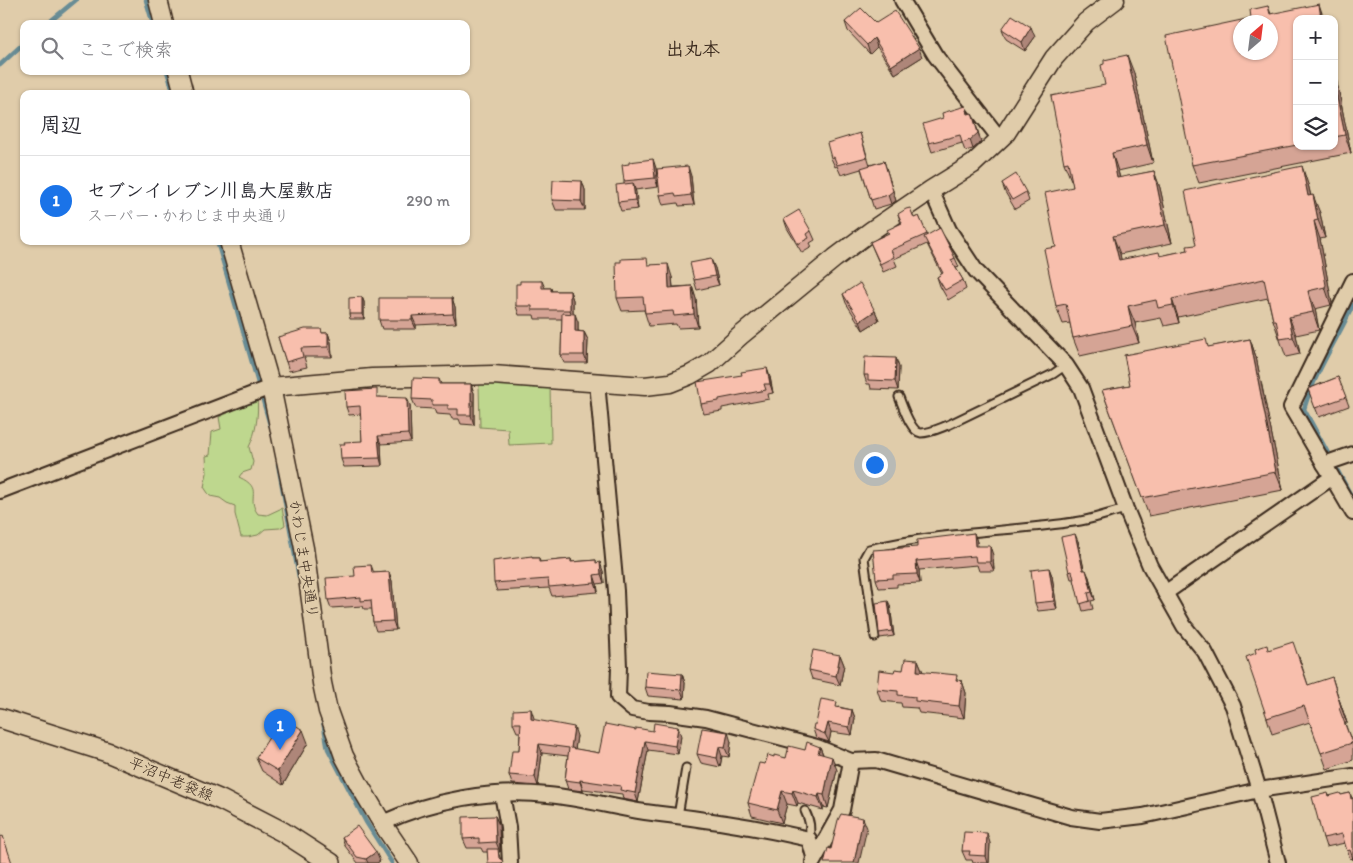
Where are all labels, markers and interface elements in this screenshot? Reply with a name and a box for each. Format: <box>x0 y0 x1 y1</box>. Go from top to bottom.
north arrow <box>1233 15 1278 60</box>
map controls <box>1293 15 1338 150</box>
button: + <box>1293 15 1338 60</box>
search box <box>20 20 470 75</box>
icon: search <box>38 34 66 62</box>
text: ここで検索 <box>78 38 173 61</box>
district label: 出丸本 <box>666 38 720 60</box>
button: − <box>1293 60 1338 105</box>
button: layers <box>1293 105 1338 150</box>
text: 周辺 <box>40 112 82 137</box>
text: セブンイレブン川島大屋敷店 <box>87 179 334 202</box>
text: 1 <box>52 191 60 210</box>
text: 290 m <box>406 191 450 210</box>
text: スーパー · かわじま中央通り <box>87 206 289 225</box>
your location <box>862 452 888 478</box>
street label: かわじま中央通り <box>286 498 322 620</box>
pin: 1 <box>264 709 296 750</box>
street label: 平沼中老袋線 <box>126 753 216 805</box>

